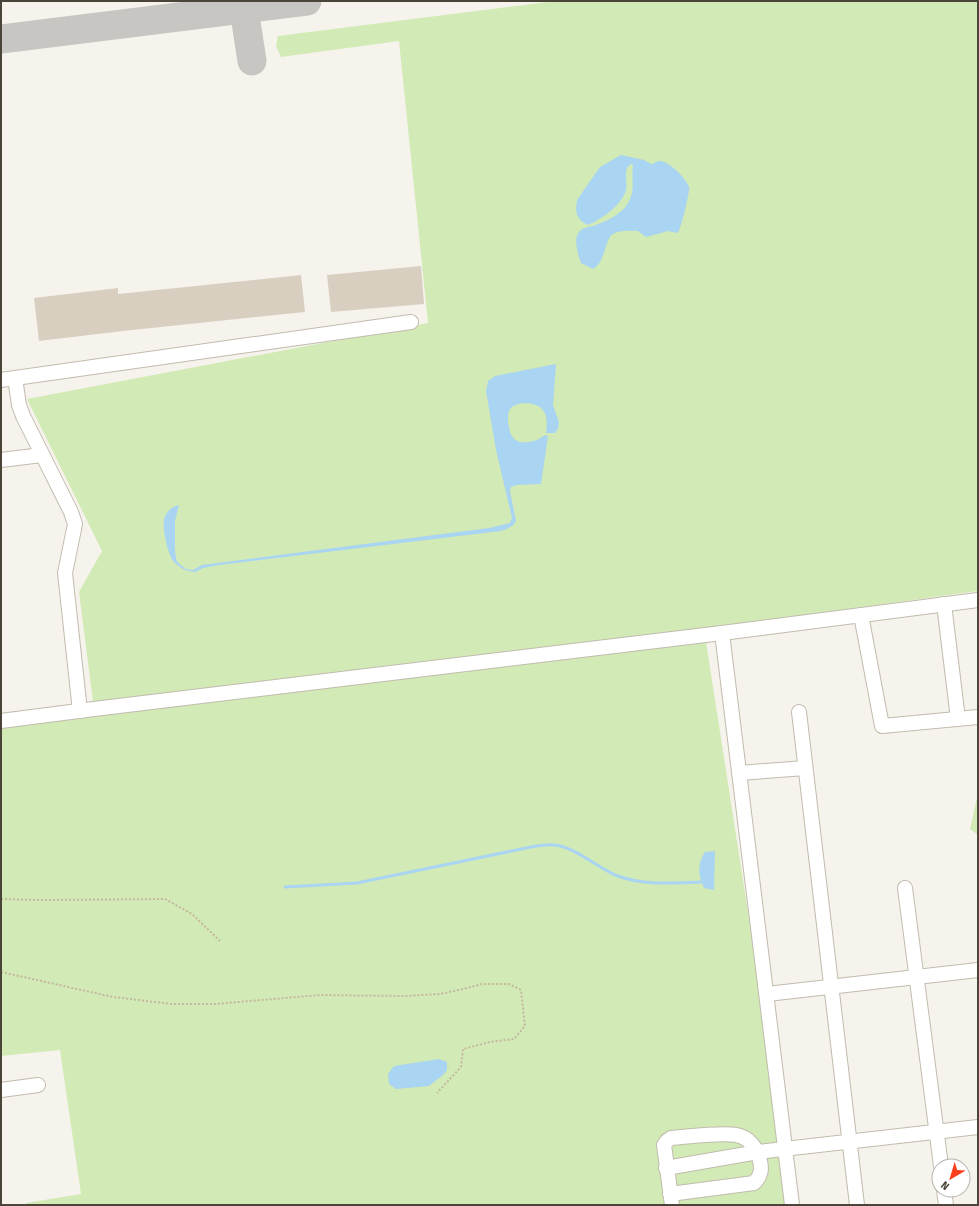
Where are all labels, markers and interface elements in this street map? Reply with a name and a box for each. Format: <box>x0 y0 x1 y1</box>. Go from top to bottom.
north arrow <box>931 1158 971 1198</box>
text: N <box>939 1178 952 1193</box>

